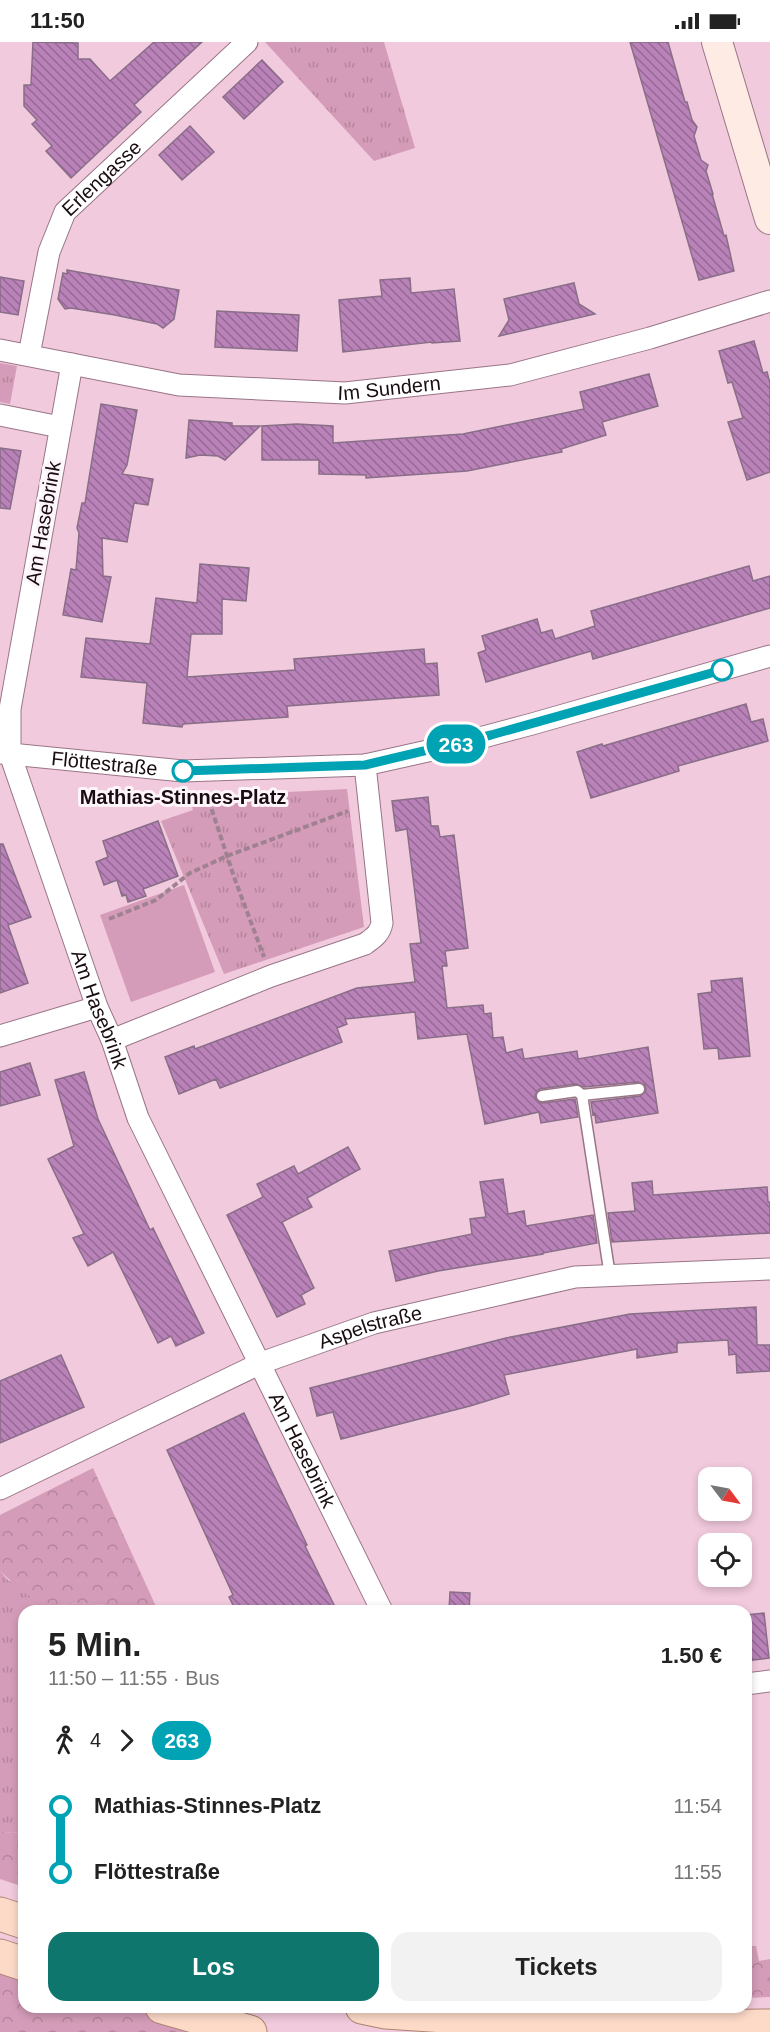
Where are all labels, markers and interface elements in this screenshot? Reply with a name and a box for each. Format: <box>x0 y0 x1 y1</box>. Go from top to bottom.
text: 11:50 <box>30 8 85 33</box>
street label: Erlengasse <box>57 136 146 220</box>
street label: Im Sundern <box>337 372 442 404</box>
street label: Am Hasebrink <box>21 458 65 587</box>
unlabelled marker <box>711 659 733 681</box>
line badge: 263 <box>422 724 490 764</box>
text: 263 <box>438 733 474 756</box>
street label: Flöttestraße <box>50 747 159 779</box>
marker: Mathias-Stinnes-Platz <box>172 760 194 782</box>
place label: Mathias-Stinnes-Platz <box>80 786 286 808</box>
street label: Am Hasebrink <box>67 947 132 1072</box>
street label: Aspelstraße <box>316 1301 424 1353</box>
street label: Am Hasebrink <box>265 1389 340 1512</box>
north arrow <box>698 1467 752 1521</box>
map controls <box>698 1467 752 1587</box>
button: locate <box>698 1533 752 1587</box>
text: 5 Min. <box>48 1626 142 1663</box>
text: 1.50 € <box>661 1643 722 1668</box>
text: 11:50 – 11:55 · Bus <box>48 1667 220 1689</box>
icon: walk <box>48 1724 81 1757</box>
icon: forward <box>110 1724 143 1757</box>
text: 4 <box>90 1729 101 1751</box>
text: 263 <box>164 1729 199 1752</box>
text: Mathias-Stinnes-Platz <box>94 1793 321 1818</box>
text: 11:54 <box>673 1795 722 1817</box>
text: Flöttestraße <box>94 1859 220 1884</box>
text: 11:55 <box>673 1861 722 1883</box>
button: Los <box>48 1932 379 2001</box>
button: Tickets <box>391 1932 722 2001</box>

